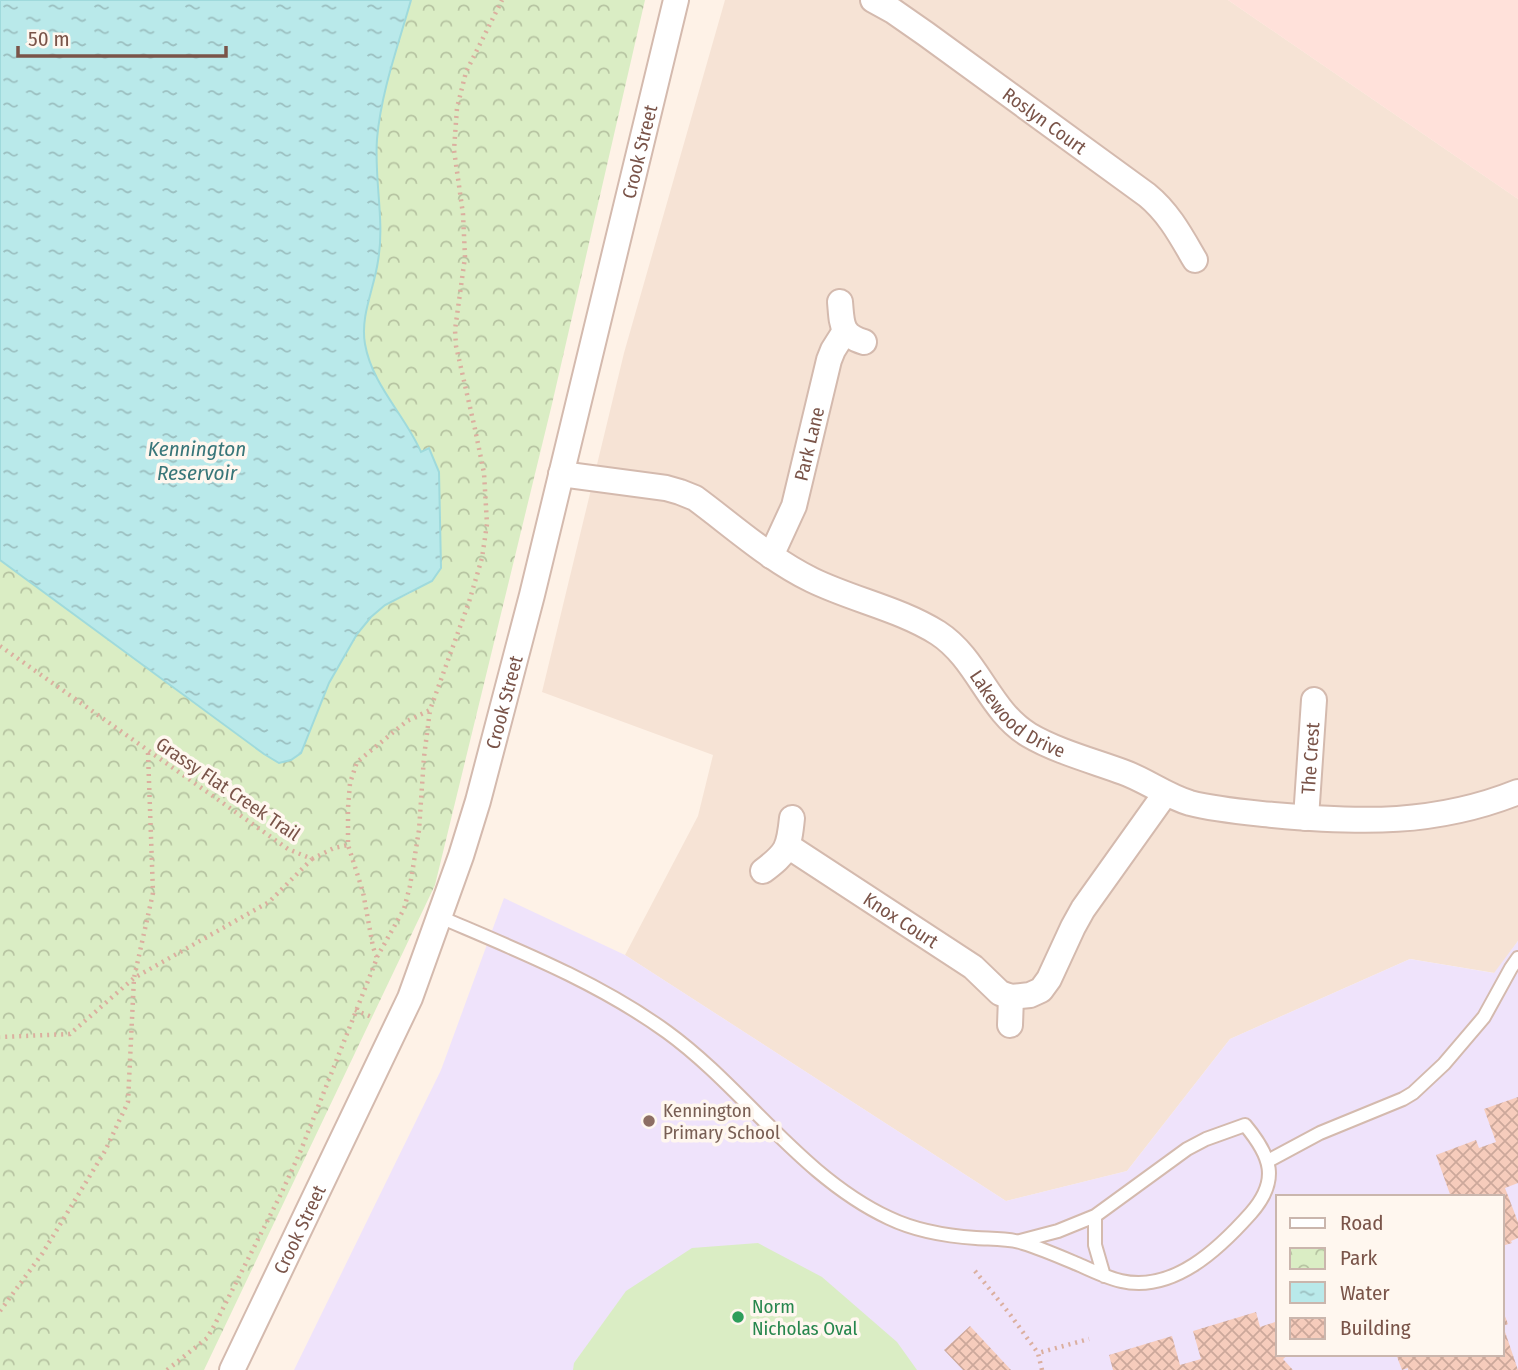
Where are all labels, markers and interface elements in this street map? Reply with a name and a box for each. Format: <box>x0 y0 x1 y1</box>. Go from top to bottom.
scale bar <box>18 14 226 58</box>
text: 50 m <box>28 26 70 52</box>
street label: Roslyn Court <box>998 82 1092 159</box>
street label: Crook Street <box>617 102 662 201</box>
street label: Park Lane <box>789 405 829 483</box>
water label: Kennington Reservoir <box>148 436 246 486</box>
street label: Crook Street <box>481 652 527 751</box>
street label: Lakewood Drive <box>965 665 1069 762</box>
street label: The Crest <box>1296 721 1324 795</box>
street label: Grassy Flat Creek Trail <box>152 732 304 846</box>
street label: Knox Court <box>859 887 943 953</box>
place label: Kennington Primary School <box>663 1099 780 1144</box>
marker: Kennington Primary School <box>641 1113 657 1129</box>
street label: Crook Street <box>268 1181 331 1277</box>
legend <box>1276 1195 1504 1356</box>
text: Road <box>1340 1210 1384 1236</box>
text: Park <box>1340 1245 1378 1271</box>
text: Water <box>1340 1280 1390 1306</box>
place label: Norm Nicholas Oval <box>752 1295 857 1340</box>
marker: Norm Nicholas Oval <box>730 1309 746 1325</box>
text: Building <box>1340 1315 1411 1341</box>

